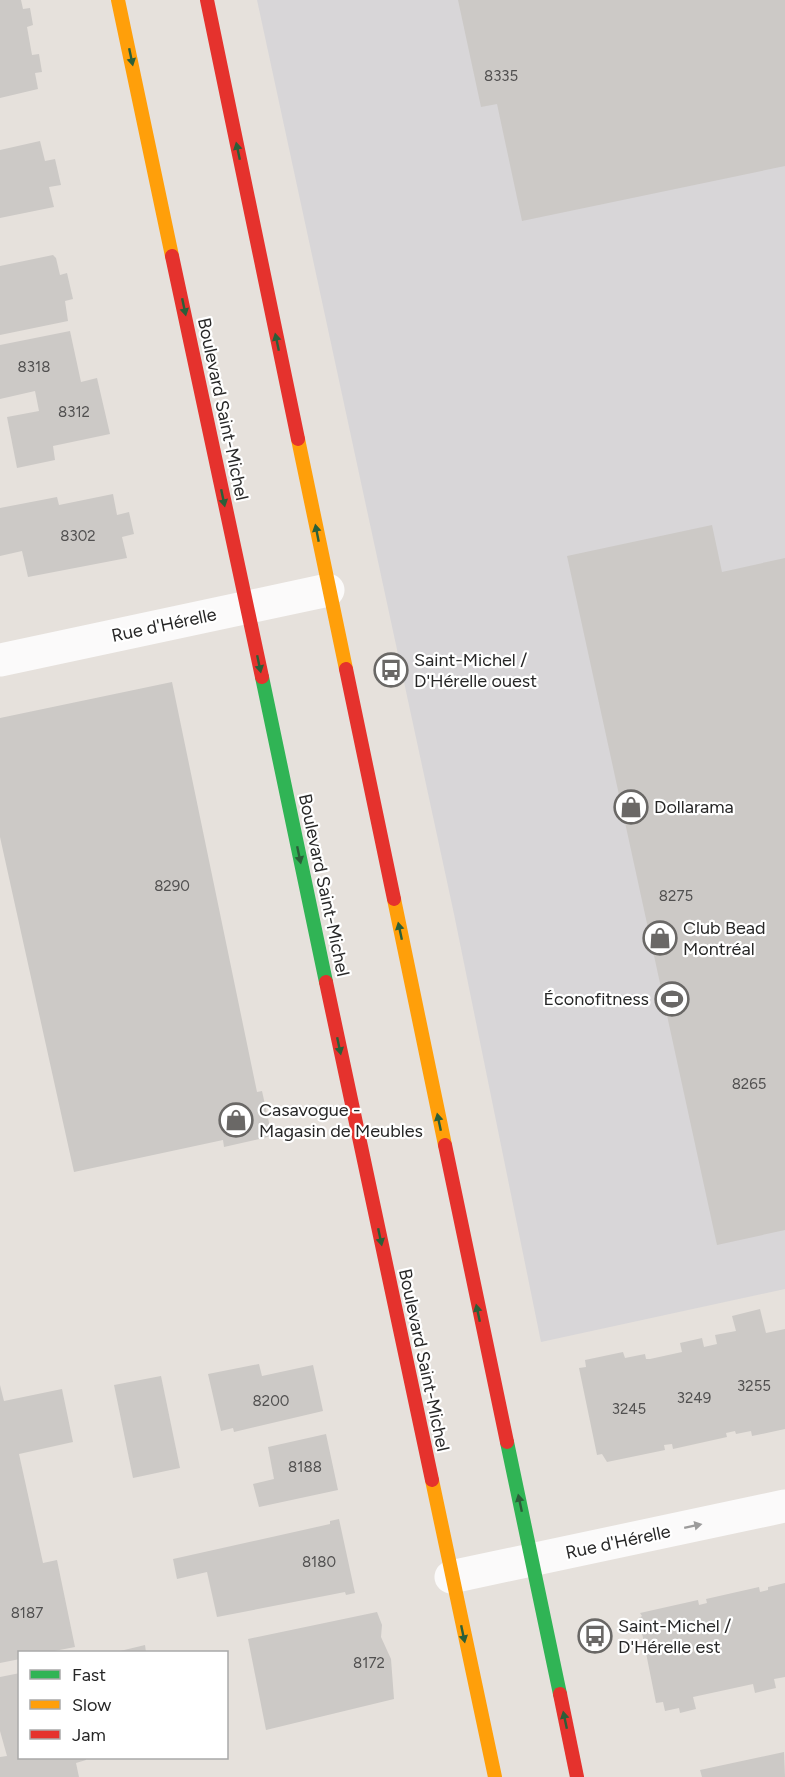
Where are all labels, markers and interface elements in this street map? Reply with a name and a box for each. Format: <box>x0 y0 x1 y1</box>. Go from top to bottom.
one-way arrow <box>126 48 136 66</box>
house number: 8335 <box>484 67 518 85</box>
one-way arrow <box>233 141 242 160</box>
one-way arrow <box>180 298 189 317</box>
street label: Boulevard Saint-Michel <box>193 316 253 502</box>
one-way arrow <box>272 333 282 351</box>
house number: 8318 <box>18 358 50 376</box>
house number: 8312 <box>58 403 90 421</box>
one-way arrow <box>219 489 229 507</box>
one-way arrow <box>312 523 321 542</box>
house number: 8302 <box>60 527 96 545</box>
street label: Rue d'Hérelle <box>109 603 219 647</box>
place label: Saint-Michel / D'Hérelle ouest <box>414 649 537 692</box>
bus stop icon: Saint-Michel / D'Hérelle ouest <box>373 652 409 688</box>
one-way arrow <box>255 655 264 674</box>
shop icon: Dollarama <box>613 789 649 825</box>
street label: Boulevard Saint-Michel <box>294 792 354 978</box>
place label: Dollarama <box>654 796 734 818</box>
one-way arrow <box>295 846 304 865</box>
house number: 8290 <box>154 877 190 895</box>
house number: 8275 <box>659 887 693 905</box>
place label: Club Bead Montréal <box>683 917 766 960</box>
shop icon: Club Bead Montréal <box>642 920 678 956</box>
one-way arrow <box>395 921 404 940</box>
sports icon: Éconofitness <box>654 981 690 1017</box>
place label: Éconofitness <box>543 988 649 1010</box>
one-way arrow <box>335 1037 344 1056</box>
house number: 8265 <box>732 1075 766 1093</box>
place label: Casavogue - Magasin de Meubles <box>259 1099 423 1142</box>
shop icon: Casavogue - Magasin de Meubles <box>218 1102 254 1138</box>
one-way arrow <box>434 1112 443 1131</box>
one-way arrow <box>375 1228 385 1246</box>
street label: Boulevard Saint-Michel <box>394 1267 454 1453</box>
one-way arrow <box>473 1303 483 1322</box>
house number: 3255 <box>737 1377 771 1395</box>
house number: 3249 <box>677 1389 711 1407</box>
house number: 8200 <box>253 1392 289 1410</box>
house number: 3245 <box>612 1400 646 1418</box>
house number: 8188 <box>288 1458 322 1476</box>
one-way arrow <box>515 1493 524 1512</box>
street label: Rue d'Hérelle <box>563 1520 673 1564</box>
one-way arrow <box>683 1521 702 1530</box>
house number: 8180 <box>302 1553 336 1571</box>
house number: 8187 <box>11 1604 43 1622</box>
place label: Saint-Michel / D'Hérelle est <box>618 1615 731 1658</box>
bus stop icon: Saint-Michel / D'Hérelle est <box>577 1618 613 1654</box>
one-way arrow <box>459 1625 469 1643</box>
legend <box>18 1651 228 1759</box>
house number: 8172 <box>353 1654 385 1672</box>
text: Fast <box>72 1664 106 1686</box>
text: Slow <box>72 1694 111 1716</box>
one-way arrow <box>560 1710 569 1729</box>
text: Jam <box>72 1724 106 1746</box>

